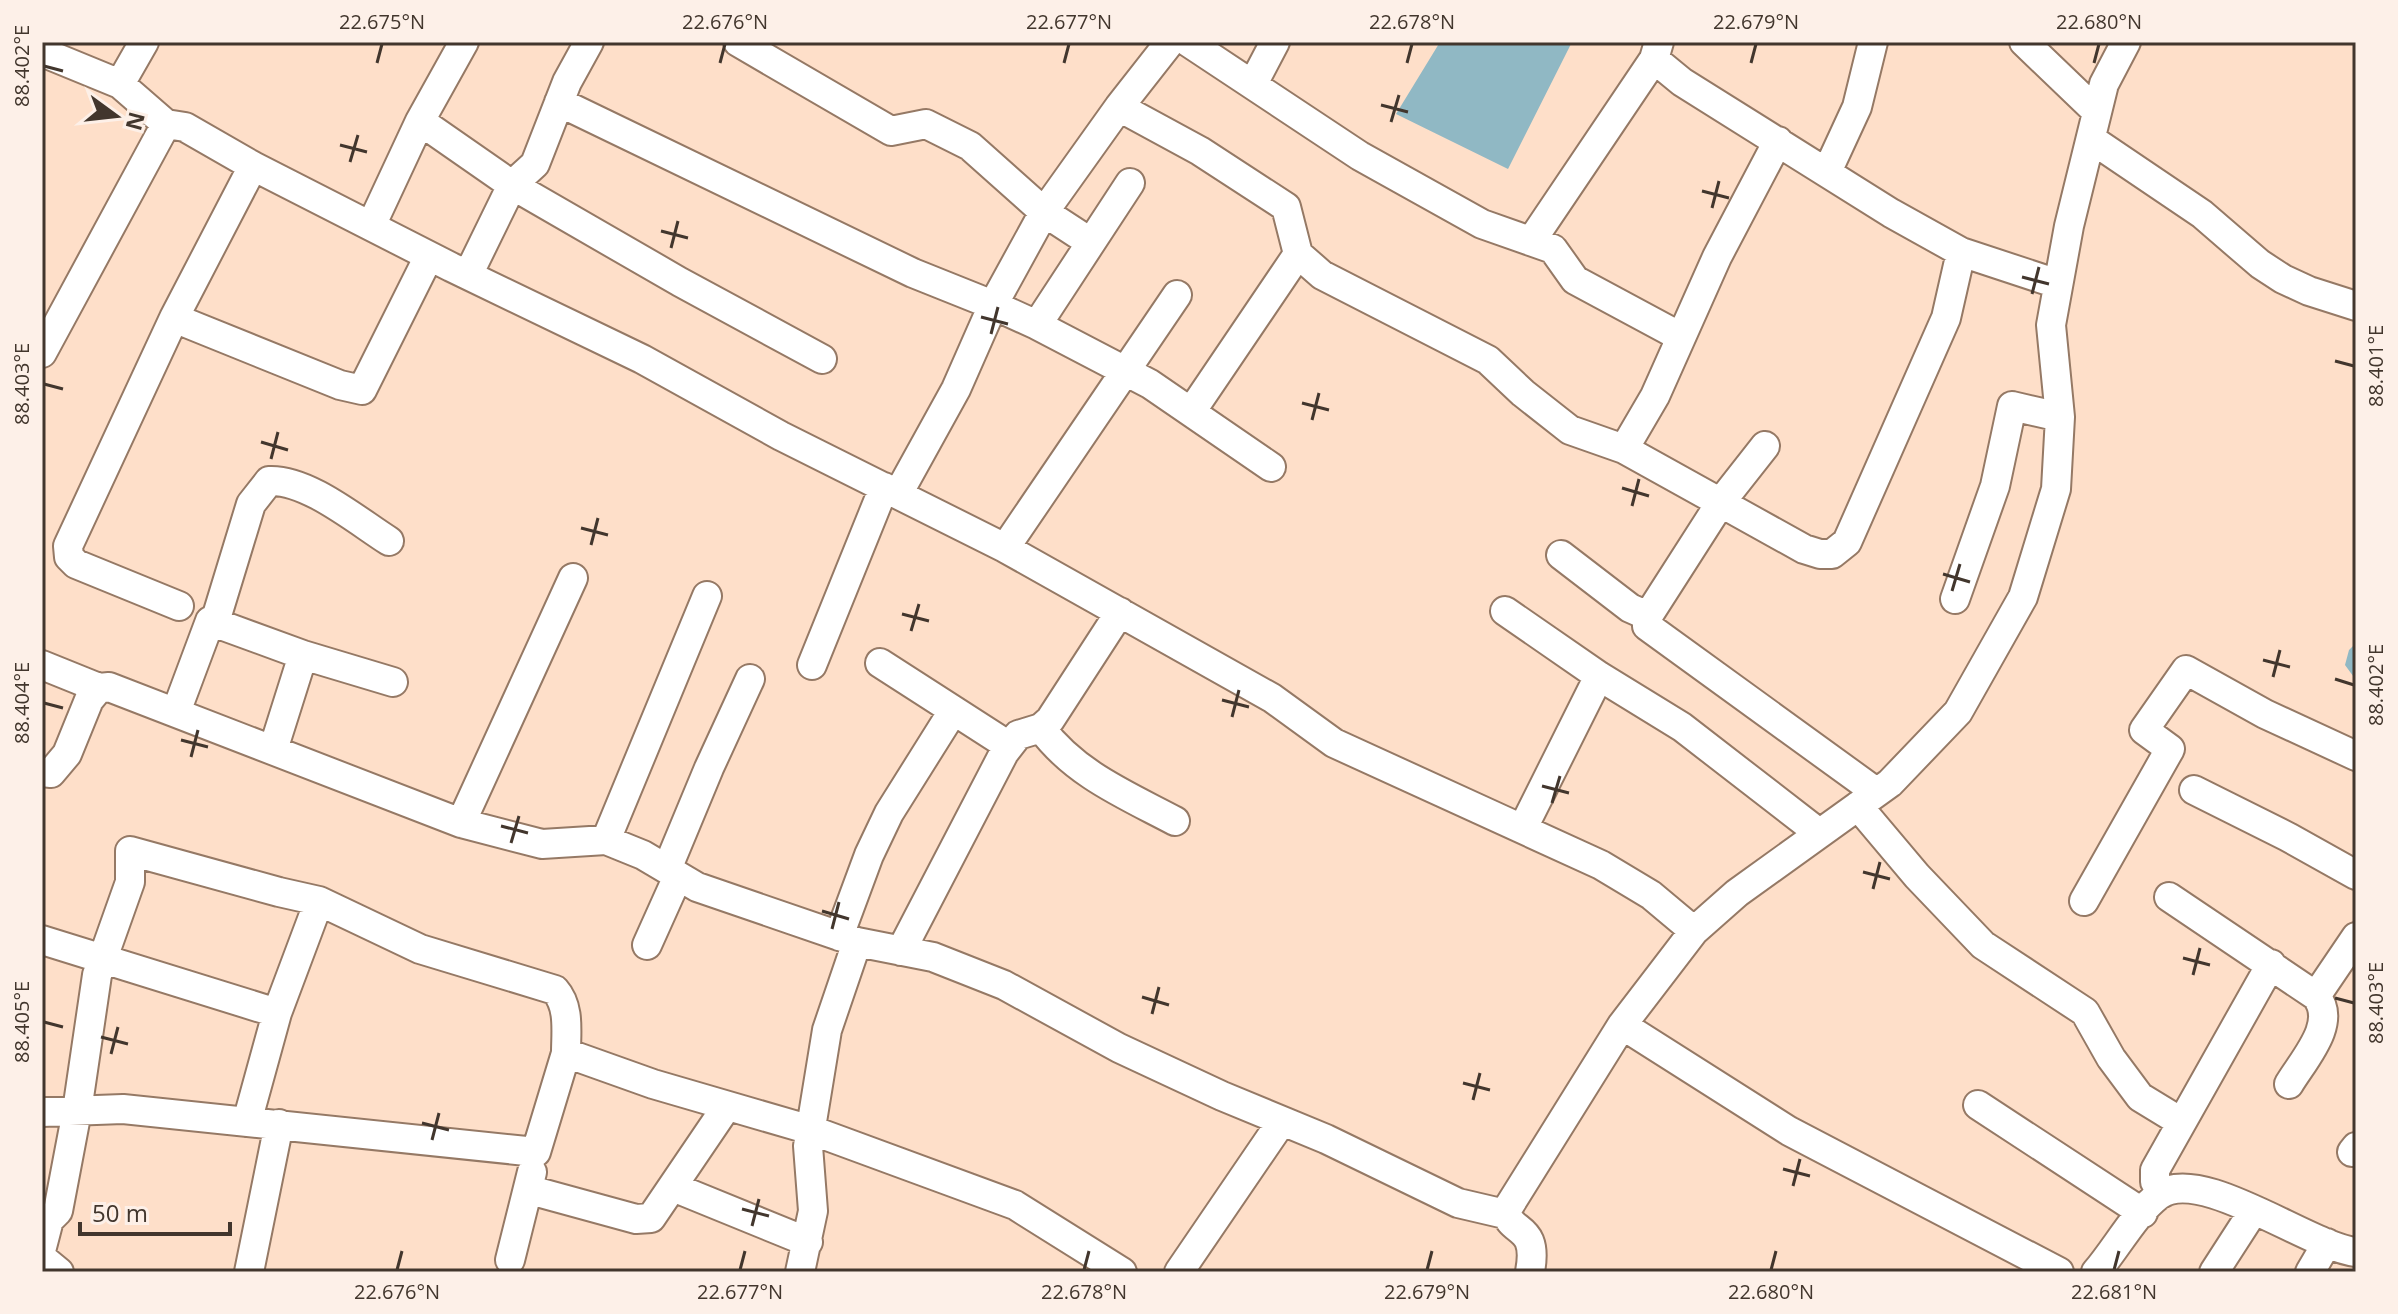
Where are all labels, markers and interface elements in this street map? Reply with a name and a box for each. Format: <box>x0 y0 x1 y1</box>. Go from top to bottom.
text: 22.675°N <box>339 8 425 35</box>
text: 22.676°N <box>682 8 768 35</box>
text: 22.677°N <box>1026 8 1112 35</box>
text: 22.678°N <box>1369 8 1455 35</box>
text: 22.679°N <box>1713 8 1799 35</box>
text: 22.680°N <box>2056 8 2142 35</box>
text: 88.402°E <box>8 25 35 107</box>
north arrow <box>76 76 156 156</box>
text: N <box>119 109 153 134</box>
text: 88.401°E <box>2362 325 2389 407</box>
text: 88.403°E <box>8 343 35 425</box>
text: 88.402°E <box>2362 644 2389 726</box>
text: 88.404°E <box>8 662 35 744</box>
text: 88.403°E <box>2362 962 2389 1044</box>
text: 88.405°E <box>8 981 35 1063</box>
scale bar <box>80 1186 230 1236</box>
text: 50 m <box>92 1196 148 1229</box>
text: 22.676°N <box>354 1278 440 1305</box>
text: 22.677°N <box>697 1278 783 1305</box>
text: 22.678°N <box>1041 1278 1127 1305</box>
text: 22.679°N <box>1384 1278 1470 1305</box>
text: 22.680°N <box>1728 1278 1814 1305</box>
text: 22.681°N <box>2071 1278 2157 1305</box>

